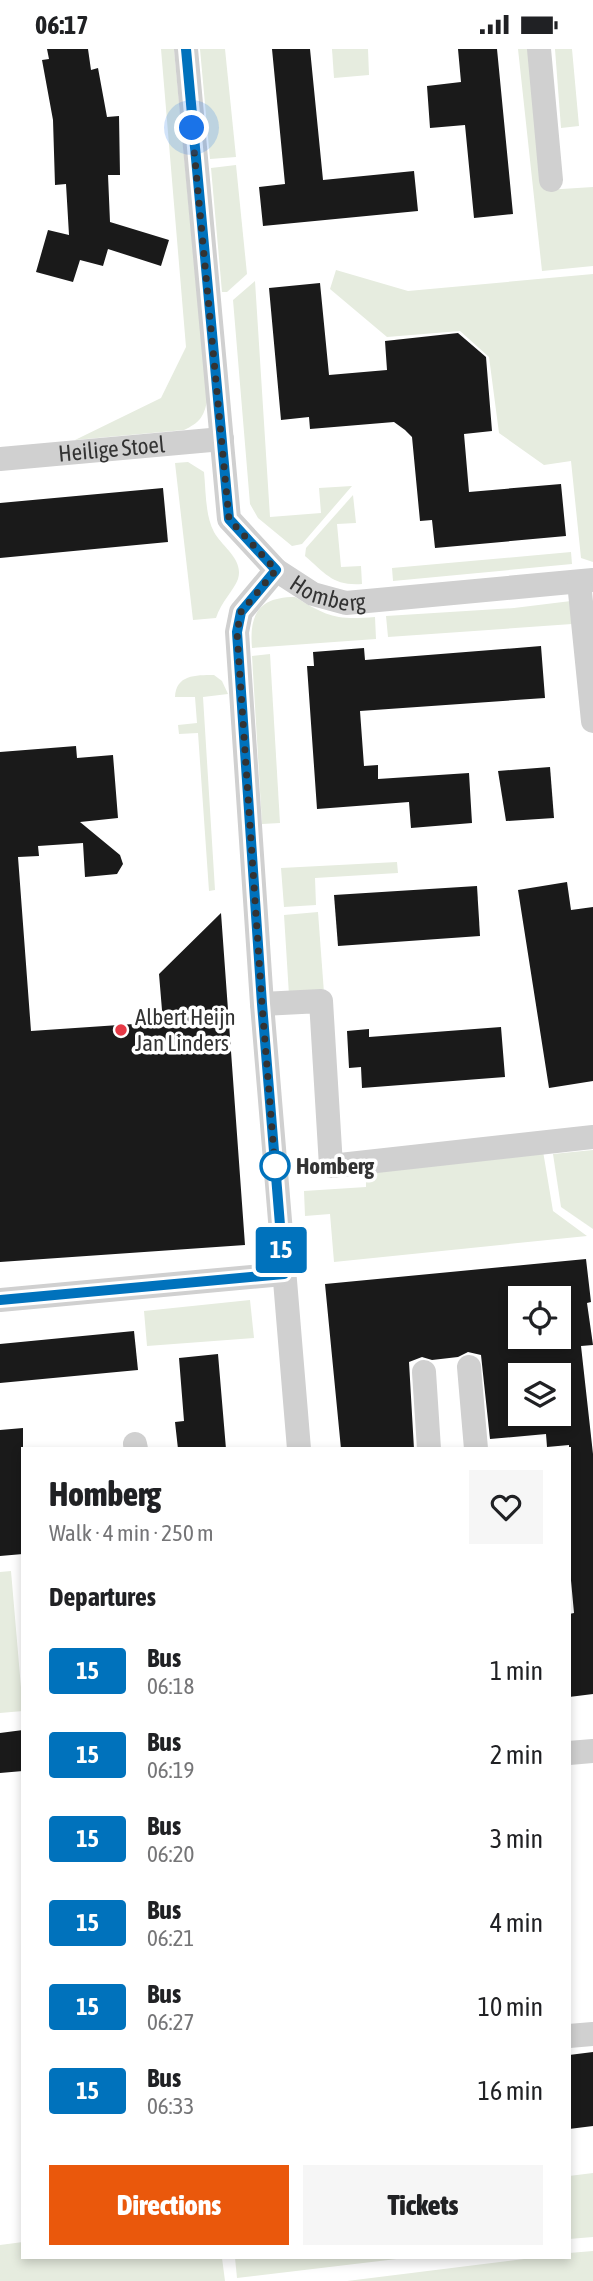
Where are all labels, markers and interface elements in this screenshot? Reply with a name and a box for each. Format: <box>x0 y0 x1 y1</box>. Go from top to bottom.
text: 06:17 <box>35 10 89 40</box>
your location <box>174 110 209 145</box>
street label: Heilige Stoel <box>57 431 166 467</box>
street label: Homberg <box>285 570 367 616</box>
place label: Albert Heijn Jan Linders <box>135 1004 236 1056</box>
marker: Albert Heijn Jan Linders <box>113 1022 129 1038</box>
marker: Homberg <box>260 1151 290 1181</box>
place label: Homberg <box>296 1153 374 1179</box>
line badge: 15 <box>250 1227 312 1273</box>
text: 15 <box>270 1236 292 1263</box>
map controls <box>508 1286 571 1426</box>
button: locate <box>508 1286 571 1349</box>
button: layers <box>508 1363 571 1426</box>
button: heart <box>469 1470 543 1544</box>
text: Homberg <box>49 1475 161 1513</box>
text: Walk · 4 min · 250 m <box>49 1520 213 1546</box>
text: Departures <box>49 1582 156 1612</box>
text: Bus <box>147 1643 181 1673</box>
text: 1 min <box>490 1656 543 1686</box>
text: 15 <box>76 1657 99 1684</box>
text: 06:18 <box>147 1673 194 1699</box>
text: Bus <box>147 1727 181 1757</box>
text: 2 min <box>490 1740 543 1770</box>
text: 15 <box>76 1741 99 1768</box>
text: 06:19 <box>147 1757 194 1783</box>
text: Bus <box>147 1811 181 1841</box>
text: 3 min <box>490 1824 543 1854</box>
text: 15 <box>76 1825 99 1852</box>
text: 06:20 <box>147 1841 194 1867</box>
text: Bus <box>147 1895 181 1925</box>
text: 4 min <box>490 1908 543 1938</box>
text: 15 <box>76 1909 99 1936</box>
text: 06:21 <box>147 1925 194 1951</box>
text: Bus <box>147 1979 181 2009</box>
text: 10 min <box>478 1992 543 2022</box>
text: 15 <box>76 1993 99 2020</box>
text: 06:27 <box>147 2009 194 2035</box>
text: Bus <box>147 2063 181 2093</box>
text: 16 min <box>478 2076 543 2106</box>
text: 15 <box>76 2077 99 2104</box>
text: 06:33 <box>147 2093 194 2119</box>
button: Directions <box>49 2165 289 2245</box>
button: Tickets <box>303 2165 543 2245</box>

